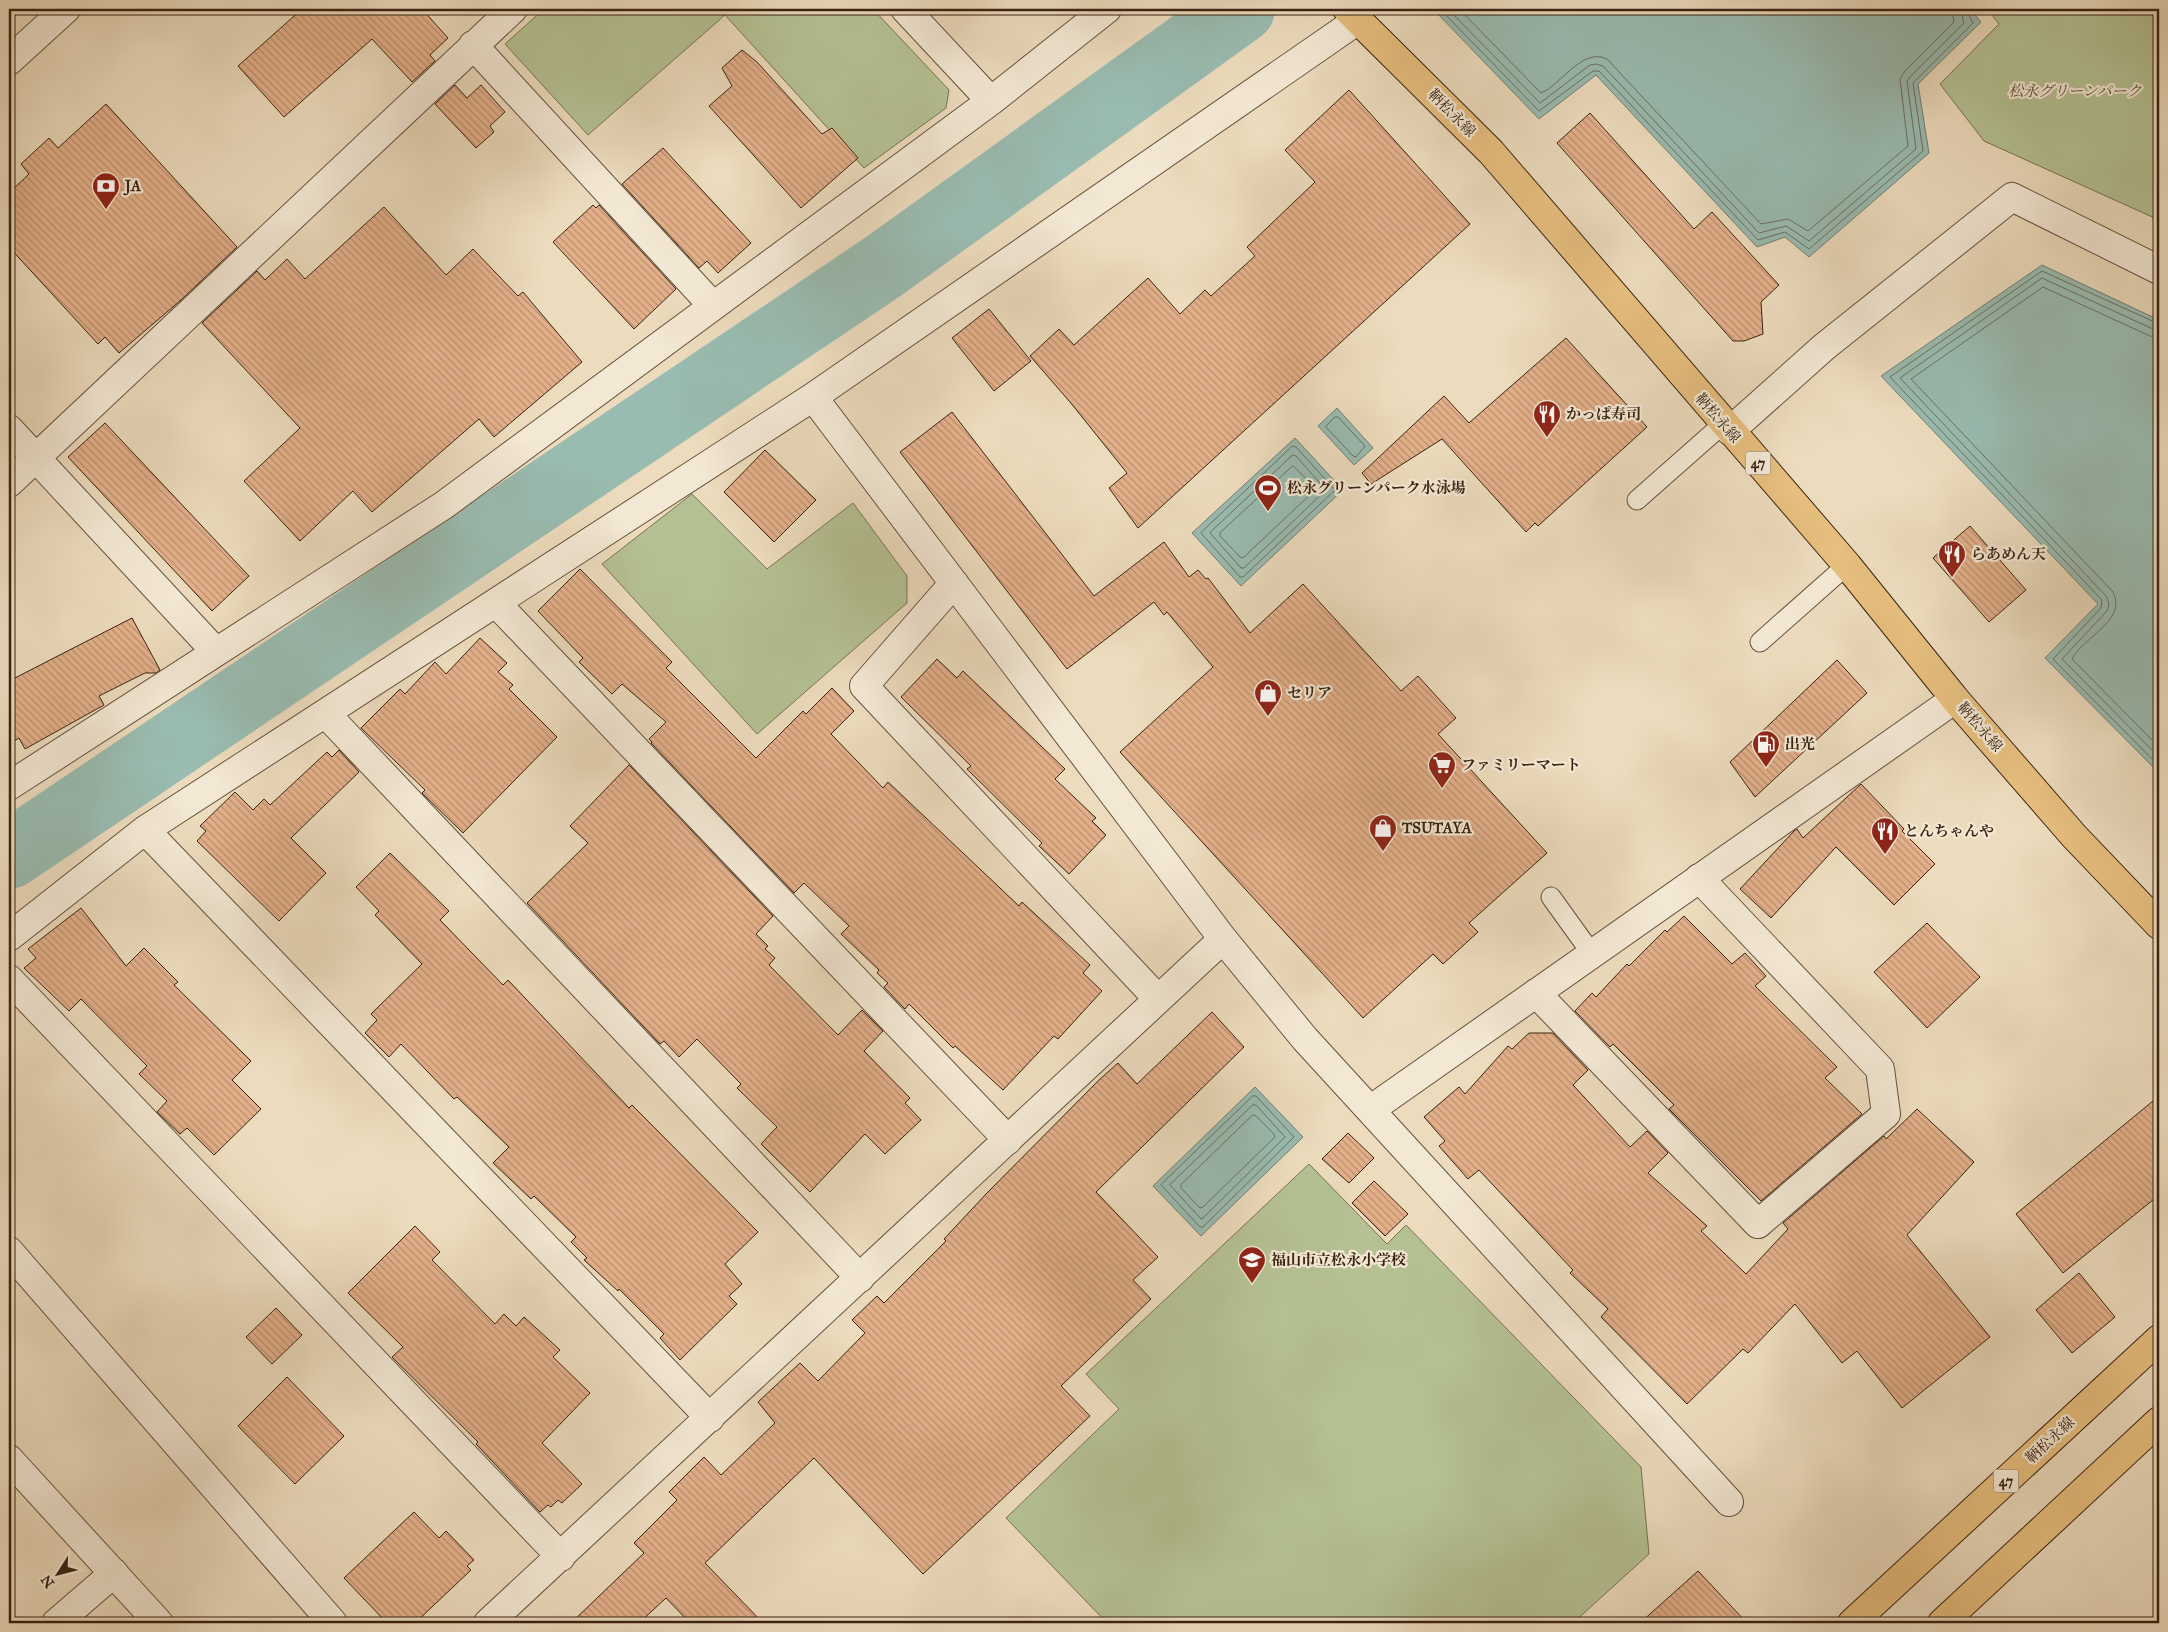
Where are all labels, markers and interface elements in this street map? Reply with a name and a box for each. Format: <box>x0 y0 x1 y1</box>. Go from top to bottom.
park label: 松永グリーンパーク <box>2008 82 2142 100</box>
street label: 鞆松永線 <box>1424 85 1480 141</box>
bank icon: JA <box>91 171 121 210</box>
place label: JA <box>123 177 142 196</box>
street label: 鞆松永線 <box>1692 389 1744 447</box>
restaurant icon: かっぱ寿司 <box>1532 399 1562 438</box>
place label: かっぱ寿司 <box>1566 405 1641 423</box>
road number: 47 <box>1746 452 1770 474</box>
sports icon: 松永グリーンパーク水泳場 <box>1253 473 1283 512</box>
place label: 松永グリーンパーク水泳場 <box>1287 479 1466 497</box>
restaurant icon: らあめん天 <box>1937 539 1967 578</box>
place label: らあめん天 <box>1971 545 2046 563</box>
shop icon: セリア <box>1253 678 1283 717</box>
place label: セリア <box>1287 684 1332 702</box>
street label: 鞆松永線 <box>1954 698 2006 756</box>
fuel station icon: 出光 <box>1751 729 1781 768</box>
place label: 出光 <box>1785 735 1815 753</box>
supermarket icon: ファミリーマート <box>1427 750 1457 789</box>
place label: ファミリーマート <box>1461 756 1581 774</box>
shop icon: TSUTAYA <box>1368 813 1398 852</box>
restaurant icon: とんちゃんや <box>1870 816 1900 855</box>
place label: TSUTAYA <box>1401 819 1473 837</box>
place label: とんちゃんや <box>1904 822 1994 840</box>
school or university icon: 福山市立松永小学校 <box>1237 1245 1267 1284</box>
place label: 福山市立松永小学校 <box>1271 1251 1406 1269</box>
street label: 鞆松永線 <box>2022 1413 2078 1467</box>
road number: 47 <box>1994 1470 2018 1492</box>
north arrow <box>32 1550 82 1600</box>
text: N <box>37 1571 58 1591</box>

